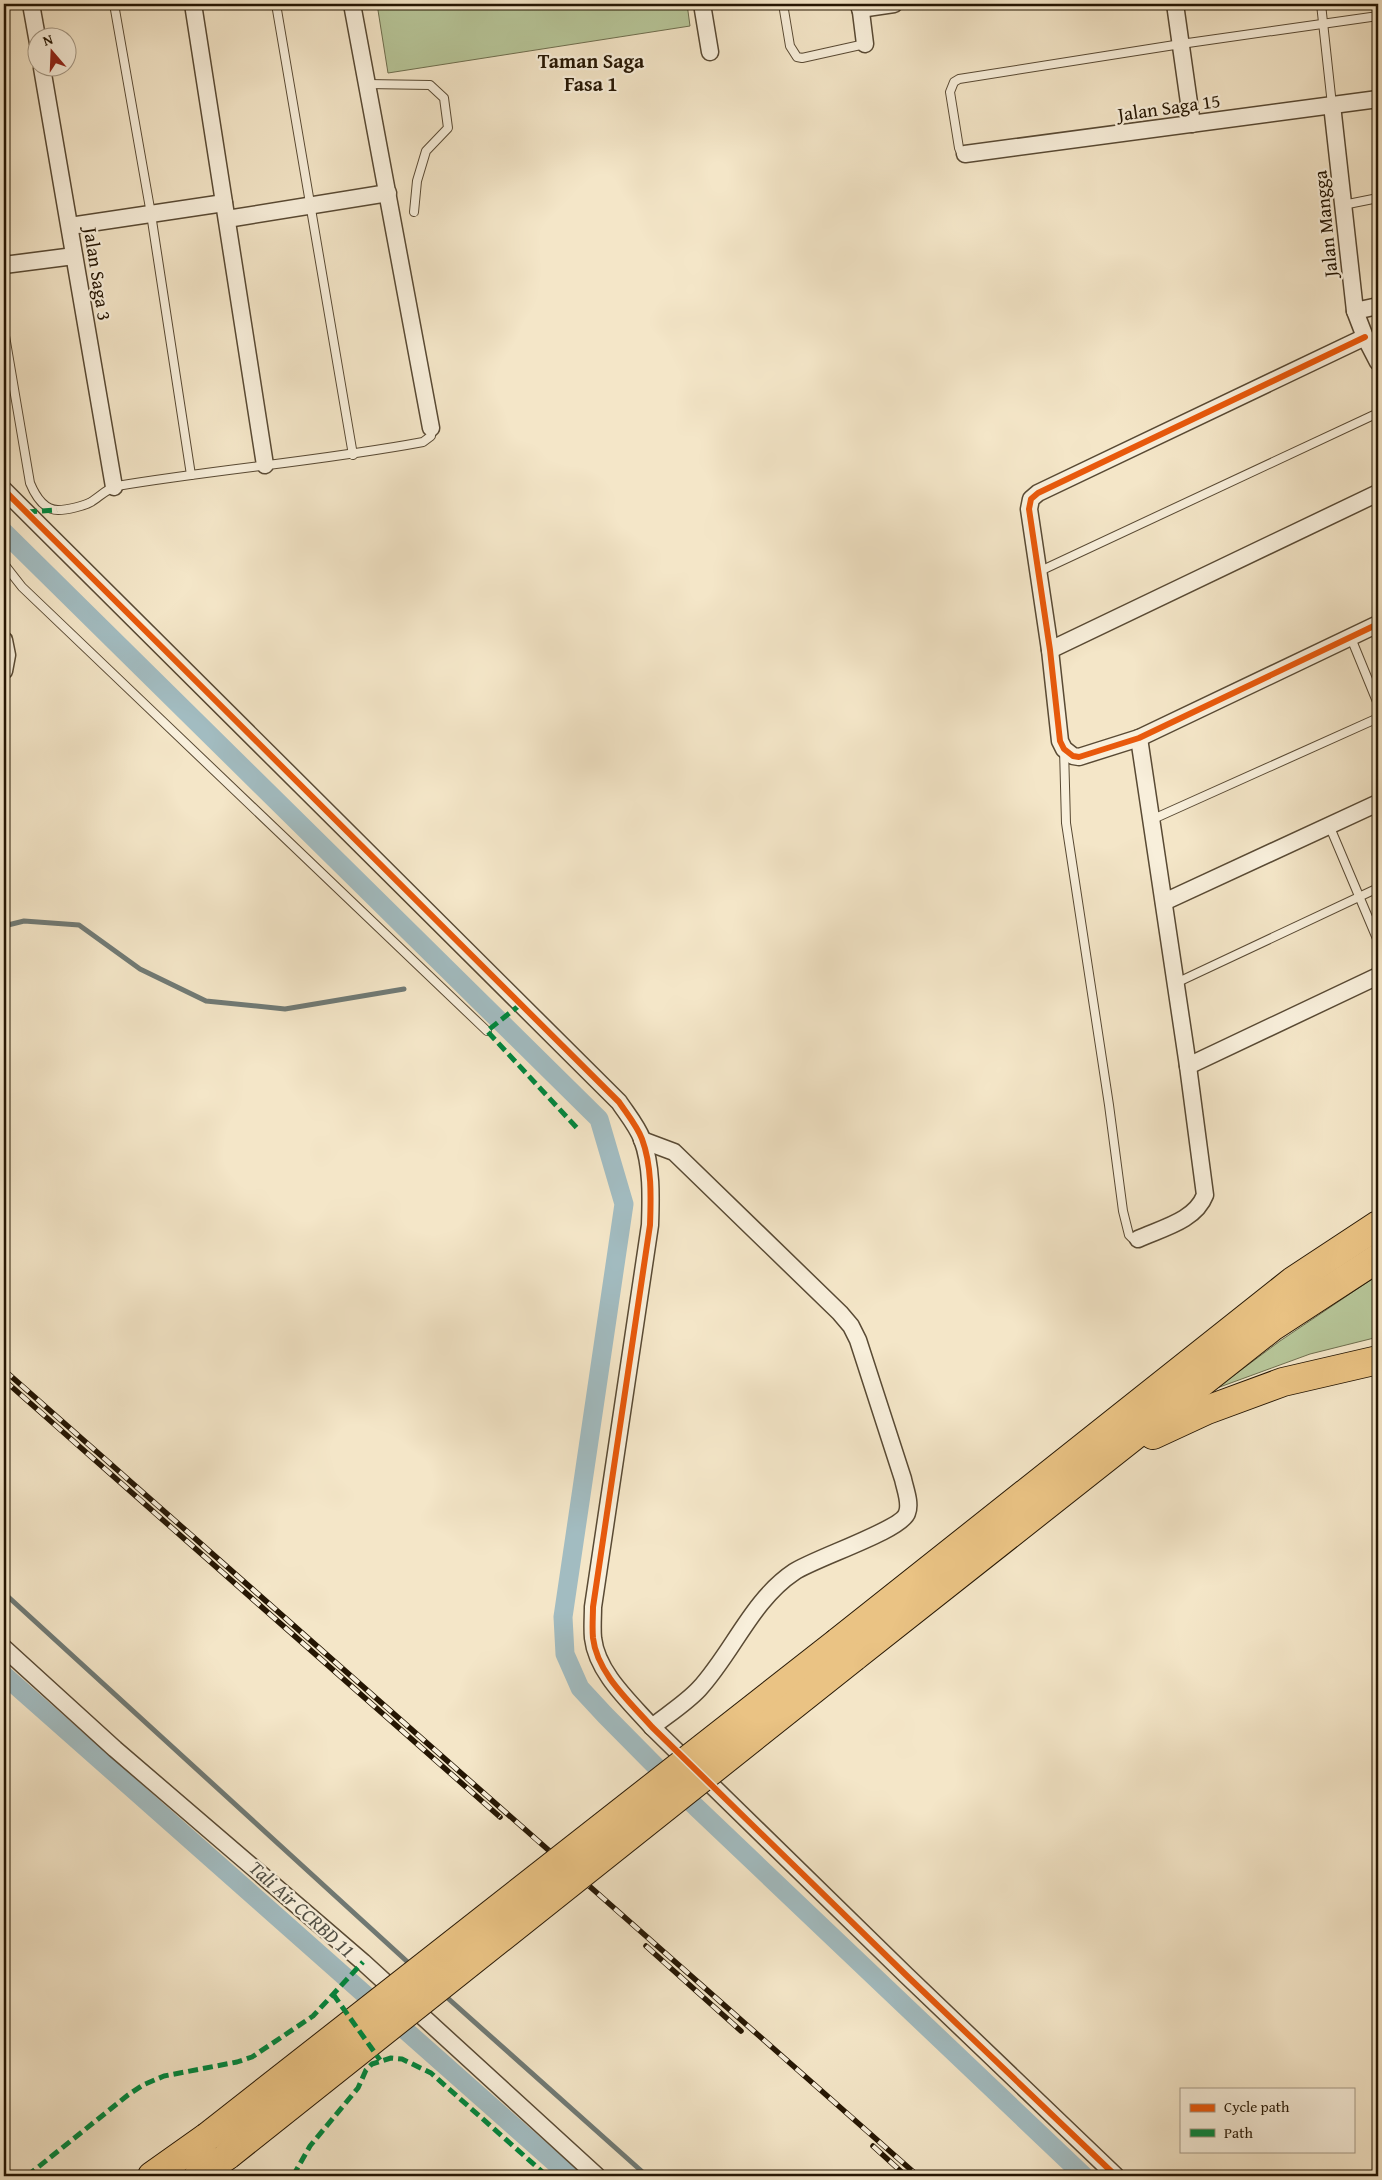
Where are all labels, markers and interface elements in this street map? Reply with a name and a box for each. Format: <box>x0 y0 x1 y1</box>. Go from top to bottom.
north arrow <box>28 28 78 78</box>
text: N <box>40 29 56 51</box>
district label: Taman Saga Fasa 1 <box>538 46 645 98</box>
street label: Jalan Saga 15 <box>1114 86 1222 128</box>
street label: Jalan Mangga <box>1305 169 1345 281</box>
street label: Jalan Saga 3 <box>76 223 119 323</box>
water label: Tali Air CCRBD 11 <box>243 1853 362 1964</box>
legend <box>1180 2088 1354 2152</box>
text: Cycle path <box>1224 2096 1290 2117</box>
text: Path <box>1224 2122 1253 2143</box>

